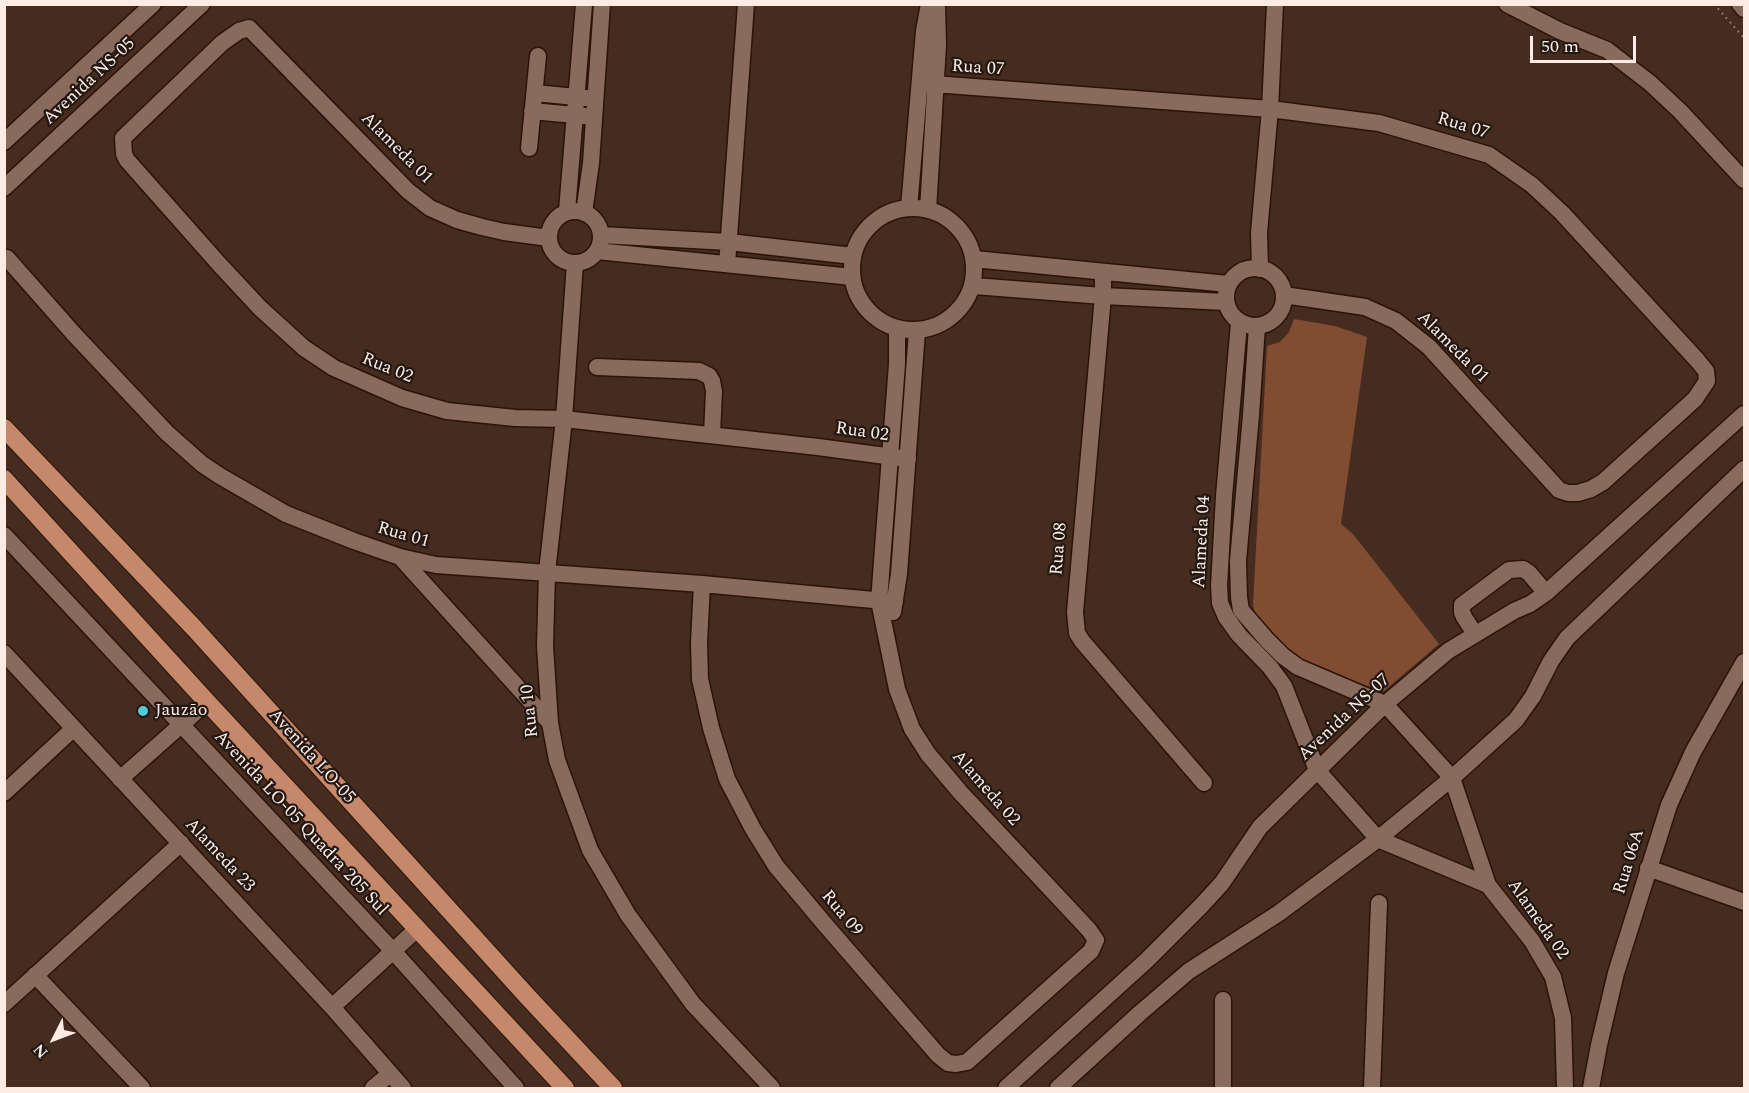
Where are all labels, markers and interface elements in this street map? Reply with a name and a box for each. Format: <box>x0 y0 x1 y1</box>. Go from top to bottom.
scale bar <box>1533 24 1640 62</box>
text: 50 m <box>1541 33 1579 60</box>
street label: Avenida NS-05 <box>39 34 141 130</box>
street label: Rua 07 <box>951 56 1005 82</box>
street label: Alameda 01 <box>355 108 437 190</box>
street label: Rua 07 <box>1434 109 1492 145</box>
street label: Alameda 01 <box>1411 307 1493 389</box>
street label: Rua 02 <box>358 349 416 389</box>
street label: Rua 02 <box>834 419 890 447</box>
street label: Alameda 04 <box>1190 495 1216 589</box>
street label: Rua 01 <box>374 518 432 554</box>
street label: Rua 08 <box>1047 522 1073 576</box>
street label: Avenida NS-07 <box>1294 670 1396 766</box>
street label: Rua 10 <box>517 683 545 739</box>
place label: Jauzão <box>155 700 208 722</box>
marker: Jauzão <box>136 704 150 718</box>
street label: Avenida LO-05 <box>263 705 359 809</box>
street label: Avenida LO-05 Quadra 205 Sul <box>208 727 392 921</box>
street label: Alameda 02 <box>946 747 1024 831</box>
street label: Alameda 23 <box>179 815 259 897</box>
street label: Rua 06A <box>1610 827 1650 897</box>
street label: Alameda 02 <box>1501 876 1573 964</box>
street label: Rua 09 <box>816 887 866 941</box>
north arrow <box>24 1009 84 1069</box>
text: N <box>27 1038 54 1064</box>

